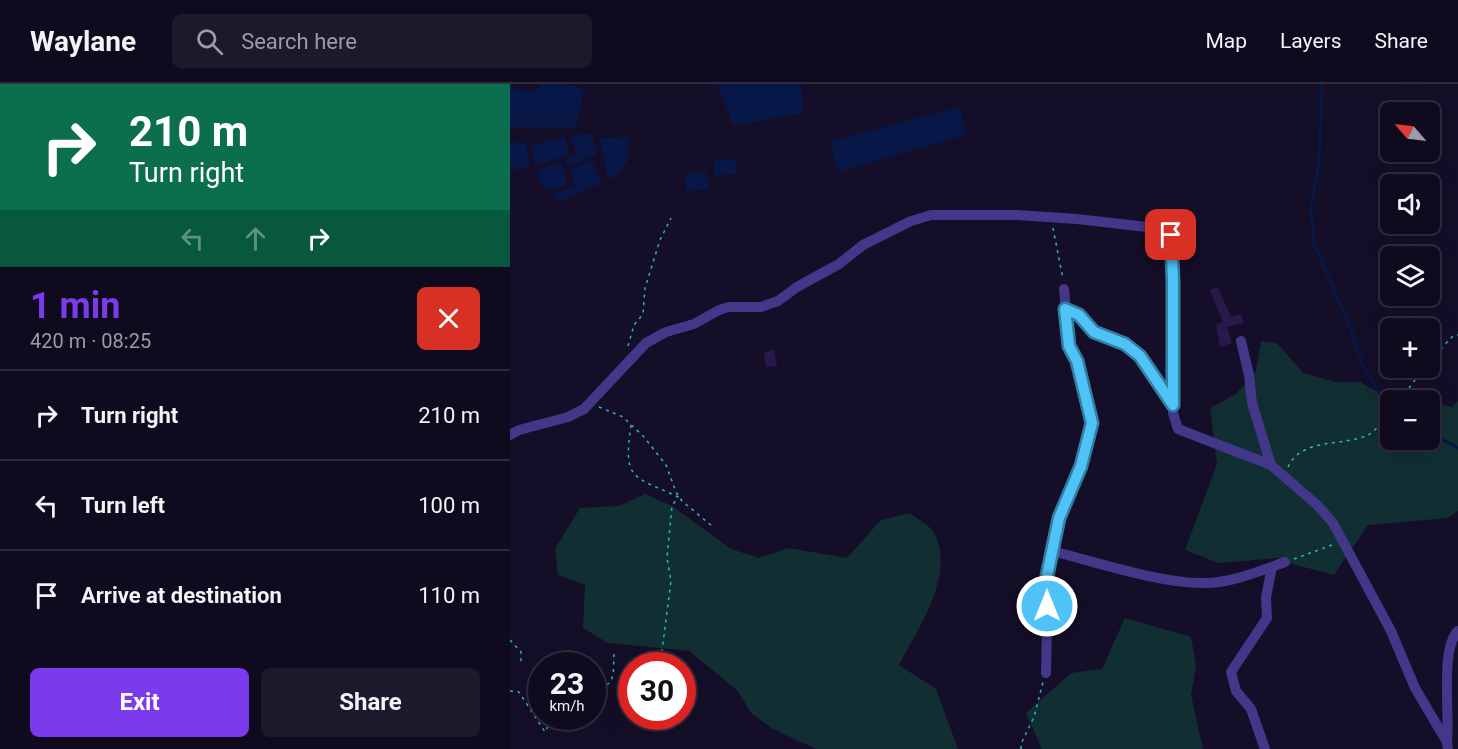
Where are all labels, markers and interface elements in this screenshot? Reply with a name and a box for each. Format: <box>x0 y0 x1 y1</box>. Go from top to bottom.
search box <box>172 14 592 68</box>
text: Waylane <box>30 25 136 58</box>
icon: search <box>193 25 226 58</box>
text: Search here <box>241 29 357 54</box>
text: Map <box>1205 29 1247 53</box>
text: Layers <box>1280 29 1341 53</box>
text: Share <box>1374 29 1428 53</box>
north arrow <box>1380 102 1440 162</box>
map controls <box>1380 102 1440 450</box>
text: 210 m <box>129 107 248 156</box>
icon: right <box>30 108 108 186</box>
text: Turn right <box>129 157 244 189</box>
button: sound <box>1380 174 1440 234</box>
pin <box>1145 209 1196 260</box>
icon: arrive <box>1154 218 1187 251</box>
icon: left <box>176 222 209 255</box>
icon: ahead <box>239 222 272 255</box>
icon: right <box>302 222 335 255</box>
button: layers <box>1380 246 1440 306</box>
text: 1 min <box>30 285 121 327</box>
button: close <box>417 287 480 350</box>
button: + <box>1380 318 1440 378</box>
text: 420 m · 08:25 <box>30 329 151 353</box>
button: − <box>1380 390 1440 450</box>
icon: right <box>30 399 63 432</box>
text: Turn right <box>81 403 178 428</box>
text: 210 m <box>418 403 480 428</box>
icon: left <box>30 489 63 522</box>
text: Turn left <box>81 493 165 518</box>
text: 100 m <box>418 493 480 518</box>
position arrow <box>1015 574 1079 638</box>
icon: arrive <box>30 579 63 612</box>
text: Arrive at destination <box>81 583 282 608</box>
text: 110 m <box>418 583 480 608</box>
speed limit sign: 30 <box>618 652 696 730</box>
text: 23 <box>550 666 584 701</box>
button: Exit <box>30 668 249 737</box>
button: Share <box>261 668 480 737</box>
text: km/h <box>549 697 585 715</box>

